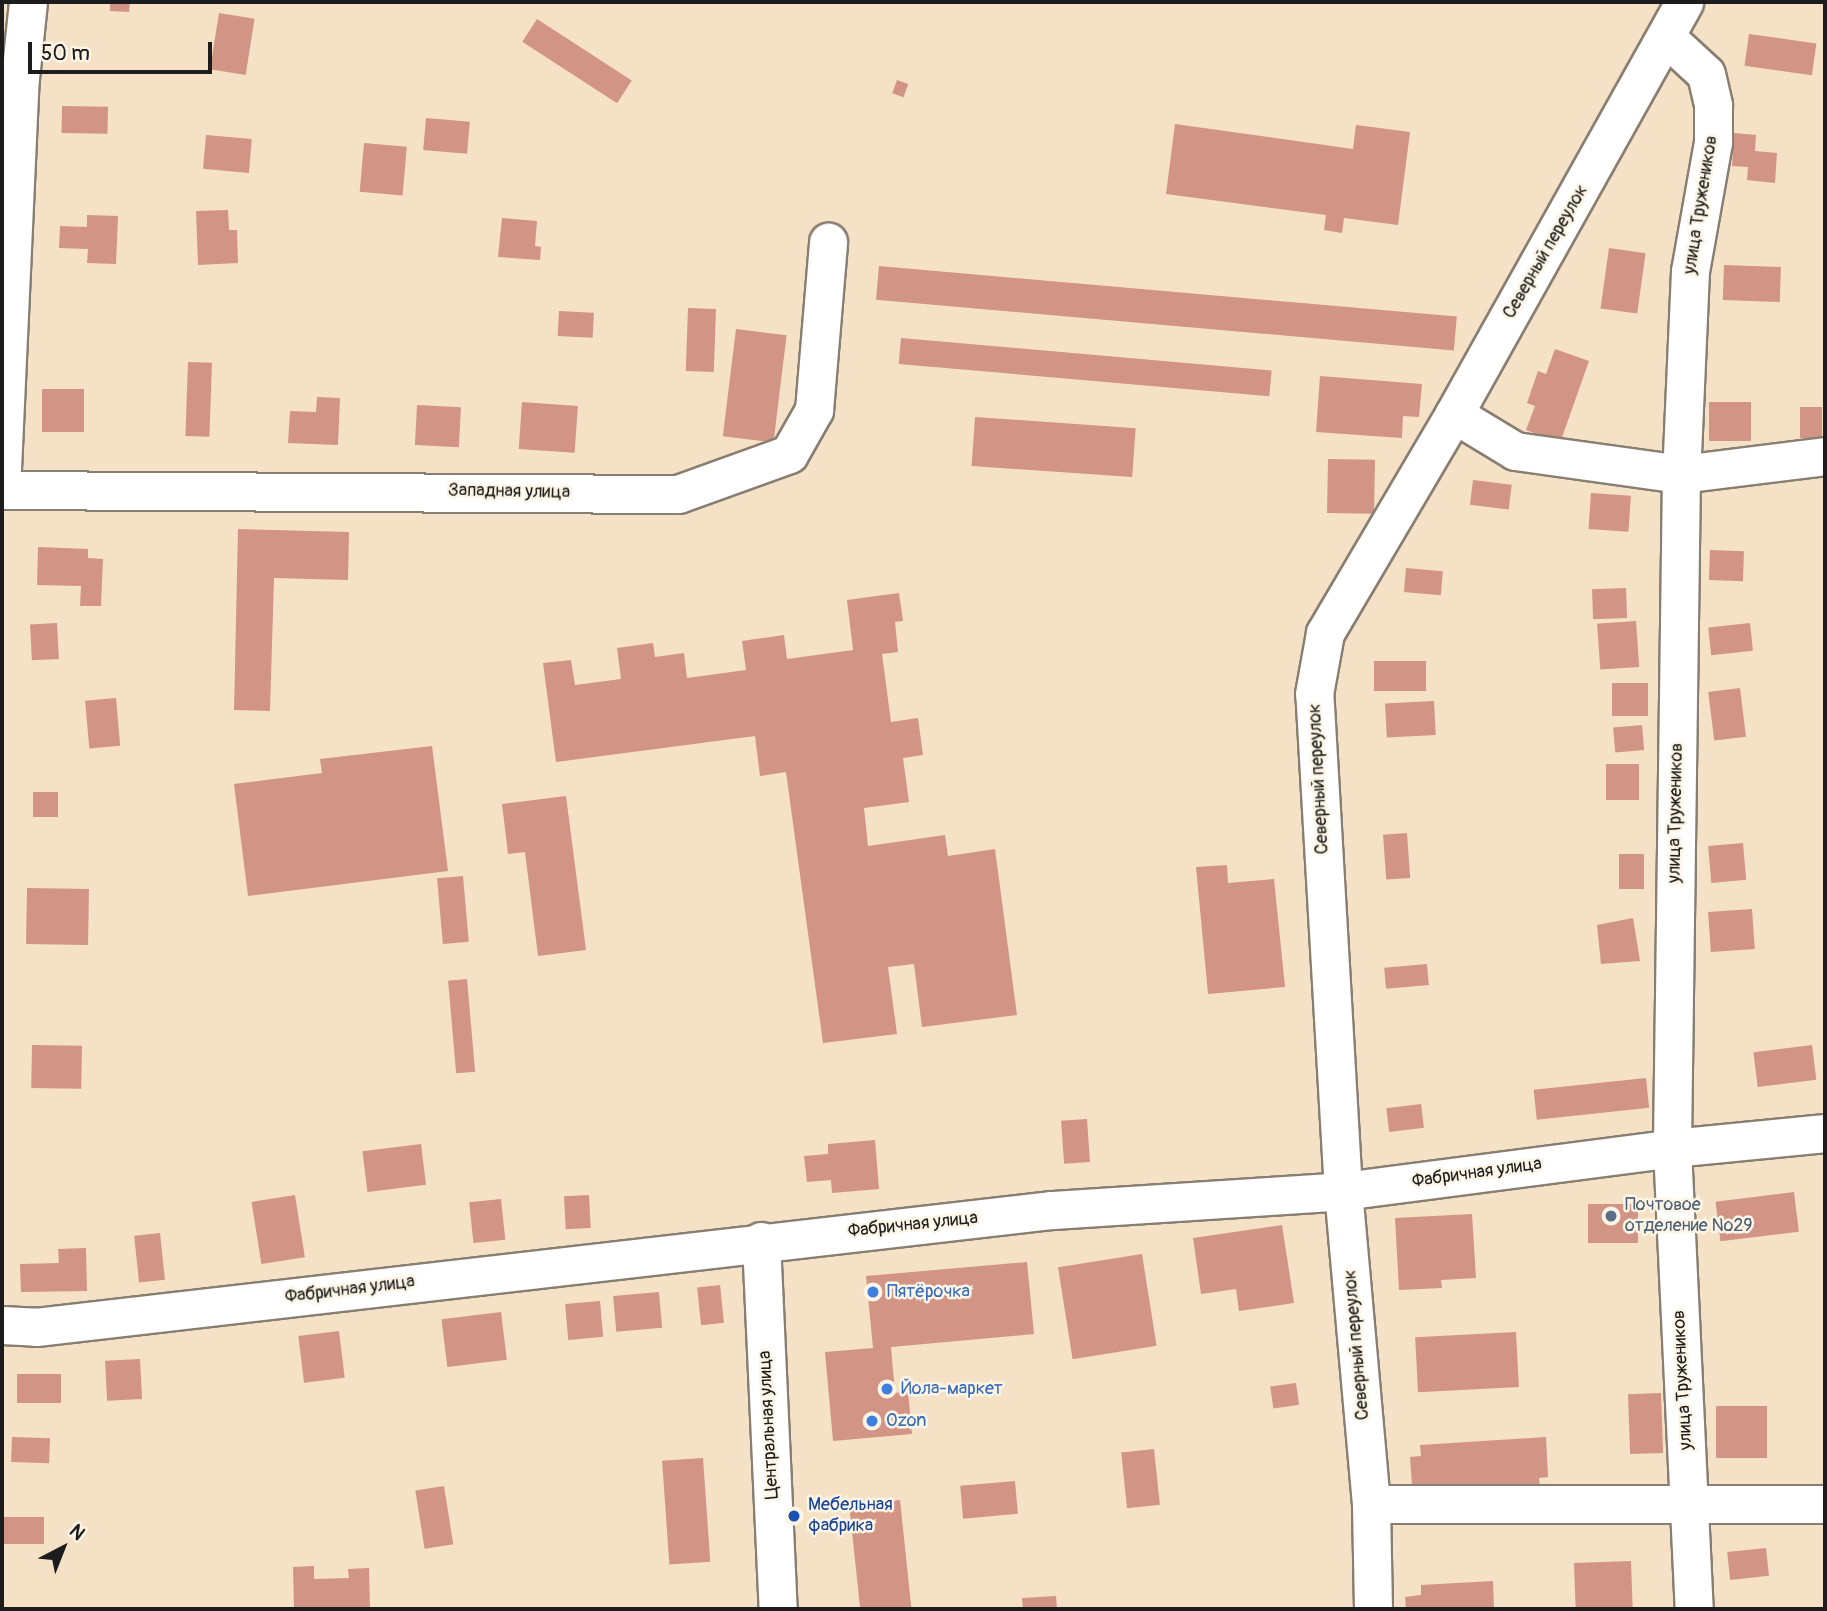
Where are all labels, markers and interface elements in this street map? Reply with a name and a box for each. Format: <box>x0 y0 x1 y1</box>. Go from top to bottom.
scale bar <box>32 28 215 72</box>
text: 50 m <box>41 40 90 67</box>
street label: улица Тружеников <box>1679 134 1723 276</box>
street label: Северный переулок <box>1499 181 1593 323</box>
street label: Западная улица <box>448 480 570 504</box>
street label: Северный переулок <box>1304 703 1334 855</box>
street label: улица Тружеников <box>1664 743 1688 883</box>
street label: Фабричная улица <box>1411 1153 1543 1193</box>
place label: Почтовое отделение №29 <box>1625 1195 1753 1238</box>
street label: Фабричная улица <box>847 1207 979 1243</box>
marker: Почтовое отделение №29 <box>1603 1208 1619 1224</box>
street label: Северный переулок <box>1340 1269 1374 1421</box>
street label: Фабричная улица <box>284 1271 416 1309</box>
place label: Пятёрочка <box>887 1281 970 1303</box>
marker: Пятёрочка <box>865 1284 881 1300</box>
street label: улица Тружеников <box>1669 1309 1697 1451</box>
street label: Центральная улица <box>754 1350 784 1500</box>
place label: Йола-маркет <box>901 1378 1003 1400</box>
marker: Йола-маркет <box>879 1381 895 1397</box>
place label: Ozon <box>886 1410 926 1432</box>
marker: Ozon <box>864 1413 880 1429</box>
place label: Мебельная фабрика <box>808 1495 893 1538</box>
marker: Мебельная фабрика <box>786 1508 802 1524</box>
north arrow <box>28 1513 98 1583</box>
text: N <box>64 1519 90 1546</box>

